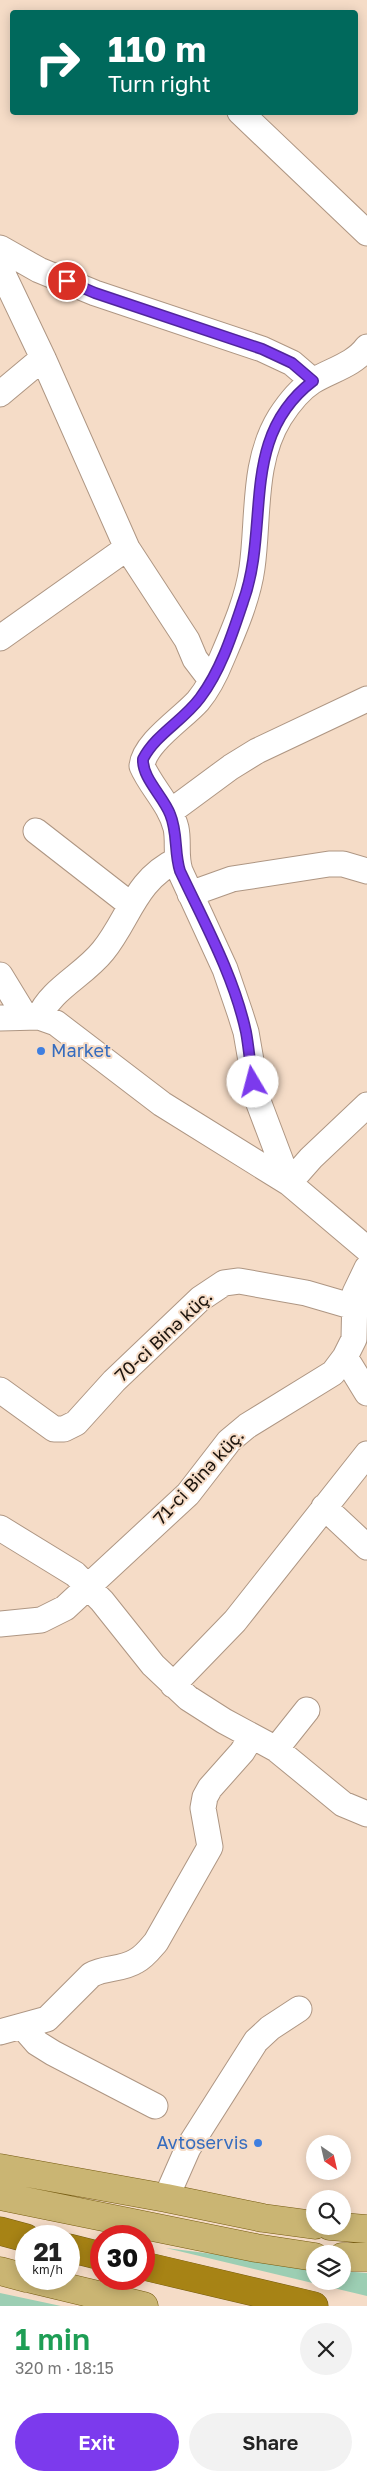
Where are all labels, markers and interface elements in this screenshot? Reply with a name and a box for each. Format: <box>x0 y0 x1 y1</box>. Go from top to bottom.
text: 110 m <box>108 28 206 70</box>
icon: right <box>25 30 90 95</box>
text: Turn right <box>108 70 211 97</box>
pin <box>46 260 88 302</box>
icon: arrive <box>53 267 81 295</box>
place label: Market <box>51 1039 111 1061</box>
marker: Market <box>35 1045 47 1057</box>
position arrow <box>226 1055 278 1107</box>
street label: 70-ci Binə küç. <box>110 1285 217 1386</box>
street label: 71-ci Binə küç. <box>148 1424 248 1529</box>
place label: Avtoservis <box>156 2131 248 2153</box>
north arrow <box>306 2135 351 2180</box>
map controls <box>306 2135 351 2290</box>
marker: Avtoservis <box>252 2137 264 2149</box>
button: search <box>306 2190 351 2235</box>
speed limit sign: 30 <box>90 2225 155 2290</box>
text: 21 <box>33 2236 62 2267</box>
button: layers <box>306 2245 351 2290</box>
text: km/h <box>32 2262 63 2277</box>
text: 1 min <box>15 2321 90 2357</box>
button: close <box>300 2323 352 2375</box>
text: 320 m · 18:15 <box>15 2358 114 2378</box>
button: Exit <box>15 2413 179 2471</box>
button: Share <box>189 2413 352 2471</box>

